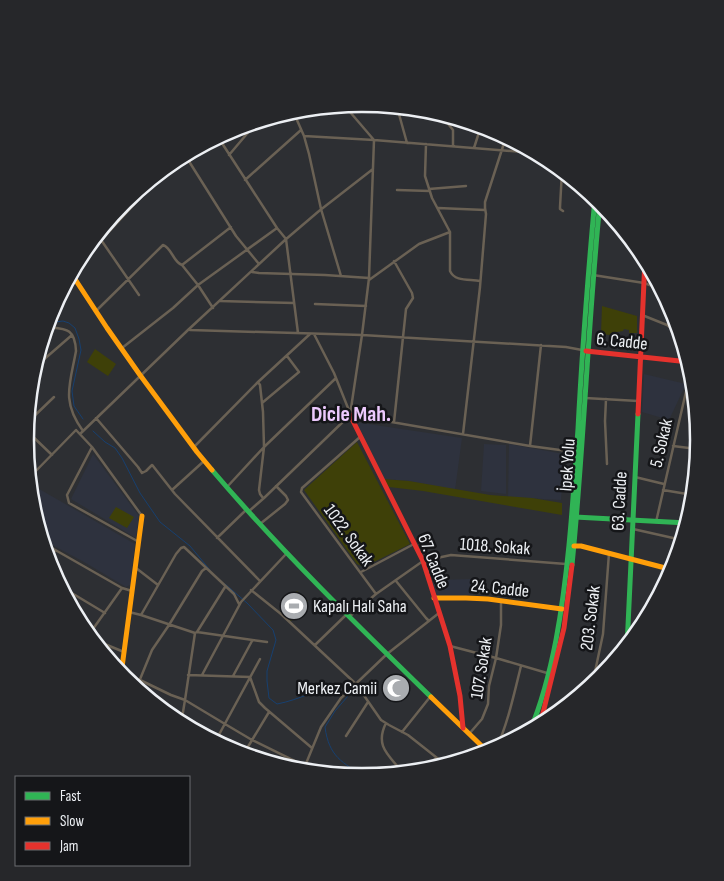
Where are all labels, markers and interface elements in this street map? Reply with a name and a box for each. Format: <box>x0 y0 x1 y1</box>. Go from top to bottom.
street label: 6. Cadde <box>595 328 649 355</box>
district label: Dicle Mah. <box>311 401 391 428</box>
street label: 5. Sokak <box>646 417 677 469</box>
street label: İpek Yolu <box>555 438 580 492</box>
street label: 63. Cadde <box>607 471 632 531</box>
street label: 1022. Sokak <box>319 500 378 570</box>
street label: 67. Cadde <box>413 531 454 592</box>
street label: 1018. Sokak <box>459 534 531 559</box>
street label: 24. Cadde <box>470 575 530 602</box>
street label: 203. Sokak <box>576 584 605 652</box>
sports icon: Kapalı Halı Saha <box>279 591 309 621</box>
place label: Kapalı Halı Saha <box>313 596 407 617</box>
street label: 107. Sokak <box>466 636 497 700</box>
mosque icon: Merkez Camii <box>381 673 411 703</box>
place label: Merkez Camii <box>297 678 377 699</box>
legend <box>15 776 190 866</box>
text: Fast <box>60 787 82 806</box>
text: Slow <box>60 812 84 831</box>
text: Jam <box>59 837 78 856</box>

